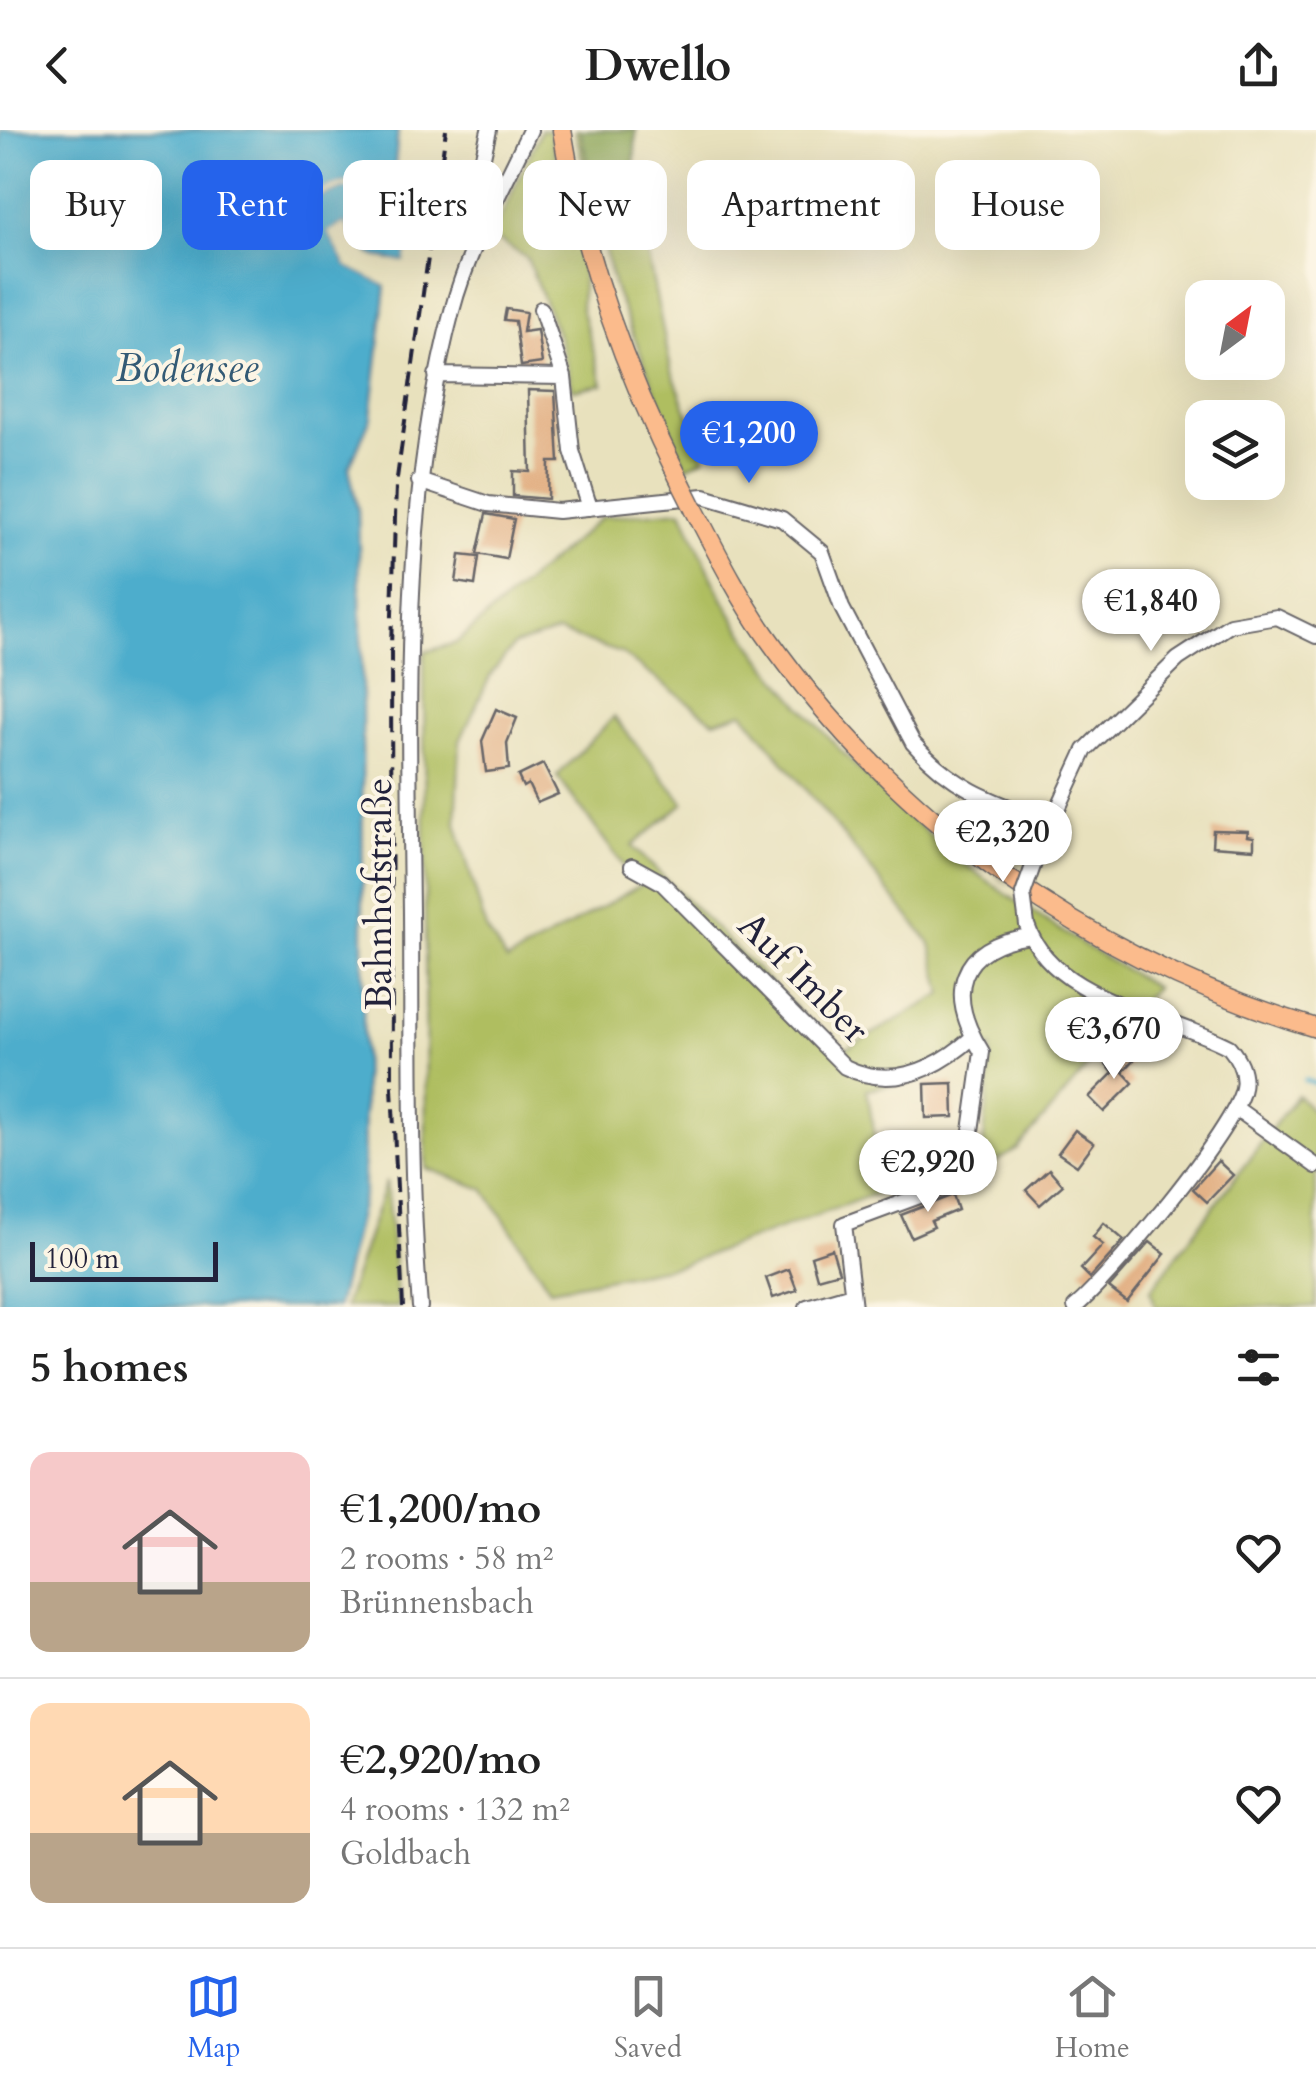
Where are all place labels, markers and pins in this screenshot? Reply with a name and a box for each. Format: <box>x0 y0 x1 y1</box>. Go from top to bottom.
pin: €1,200 <box>668 401 830 486</box>
pin: €1,840 <box>1070 569 1232 654</box>
pin: €2,320 <box>922 800 1084 885</box>
pin: €3,670 <box>1033 997 1195 1082</box>
pin: €2,920 <box>847 1130 1009 1215</box>

